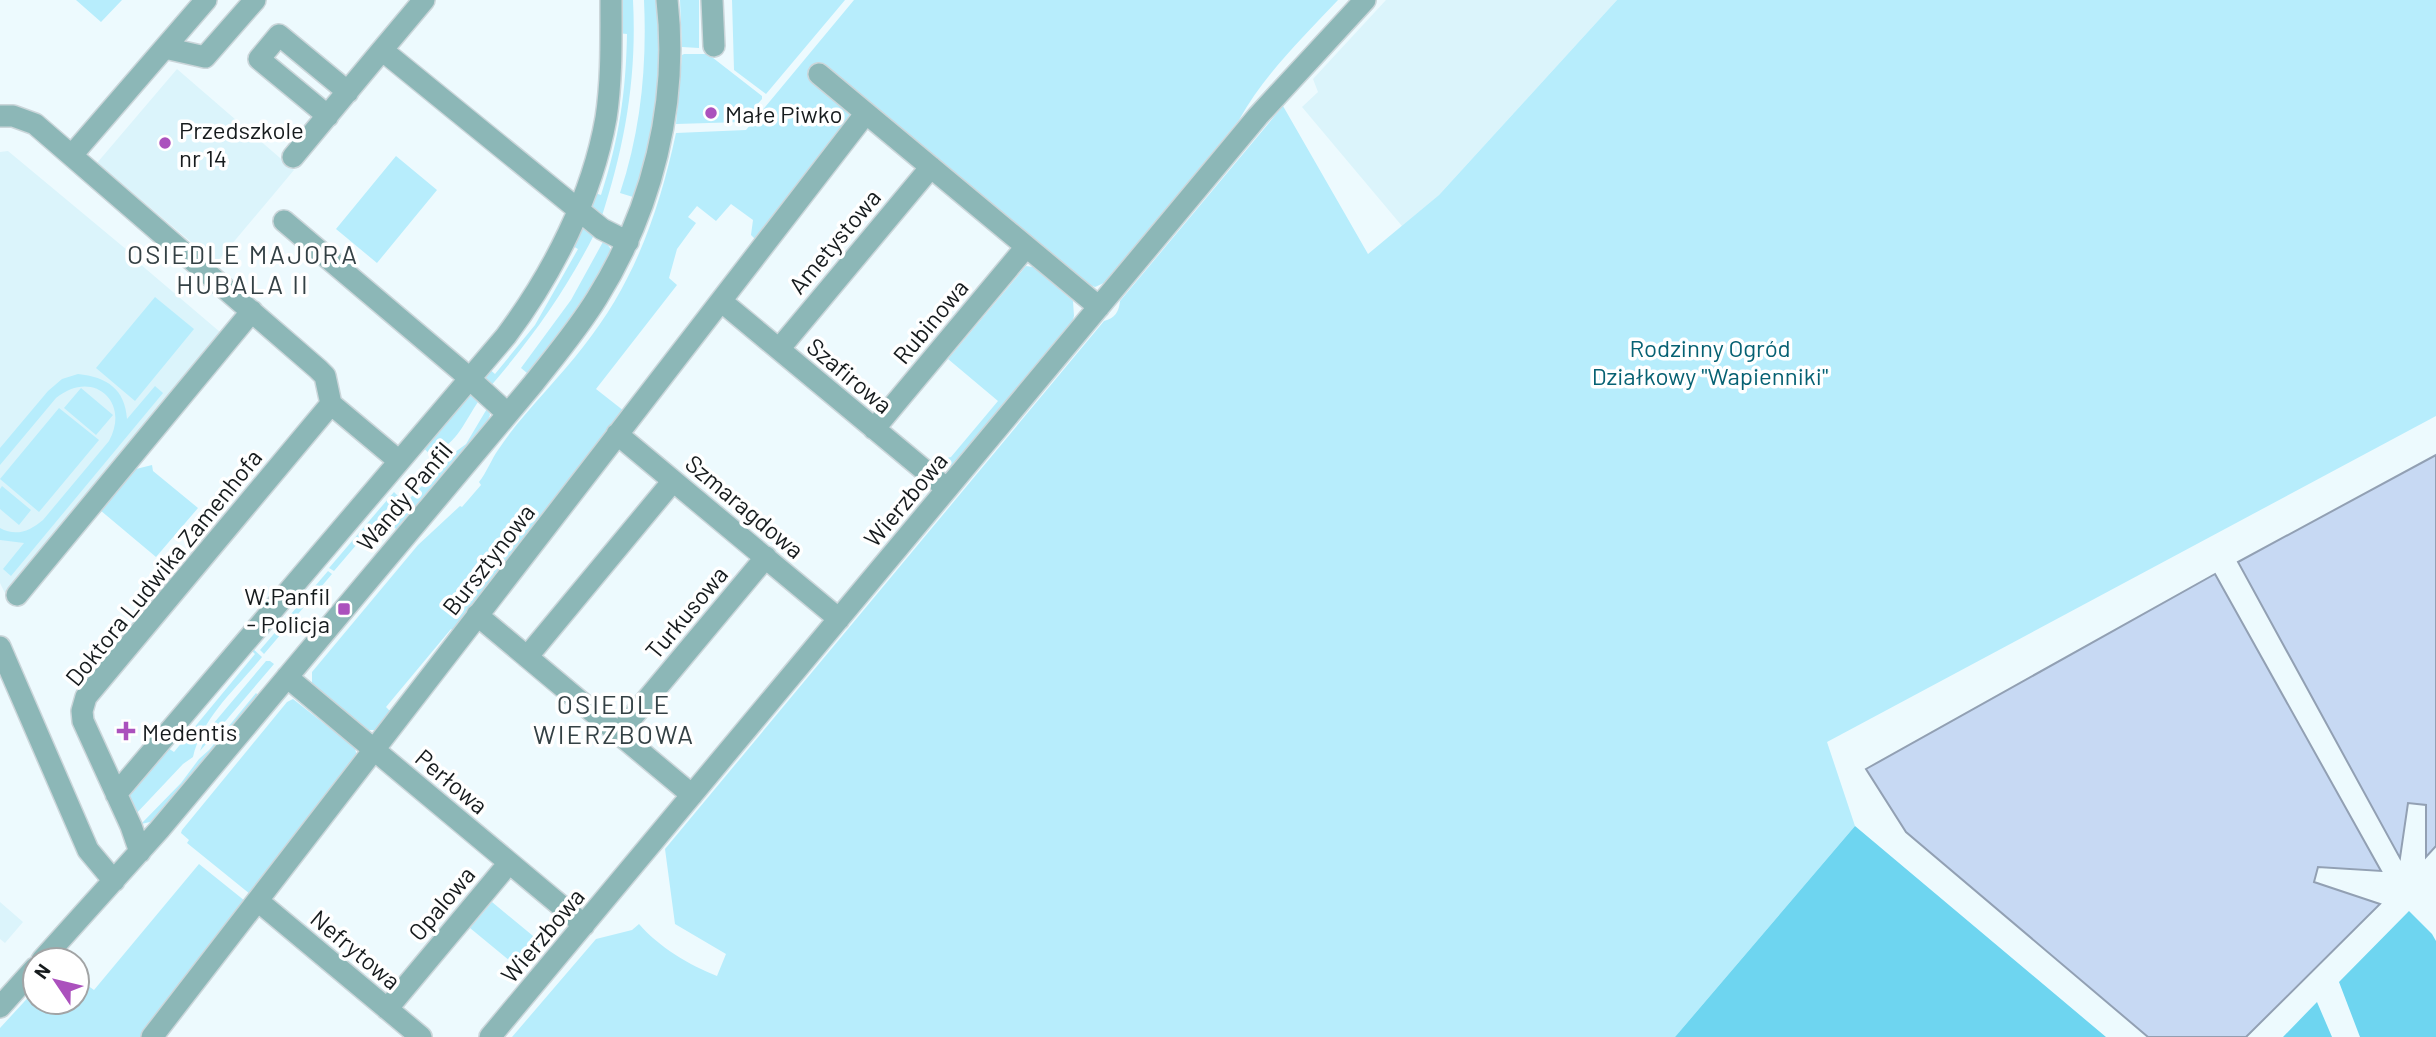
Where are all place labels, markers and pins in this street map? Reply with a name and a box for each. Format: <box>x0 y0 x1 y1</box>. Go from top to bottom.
place label: Małe Piwko <box>725 99 843 128</box>
marker: Małe Piwko <box>703 105 719 121</box>
place label: Przedszkole nr 14 <box>179 115 304 172</box>
marker: Przedszkole nr 14 <box>157 135 173 151</box>
place label: W.Panfil - Policja <box>244 581 330 638</box>
marker: W.Panfil - Policja <box>336 601 352 617</box>
place label: Medentis <box>142 717 237 746</box>
marker: Medentis <box>116 721 136 741</box>

